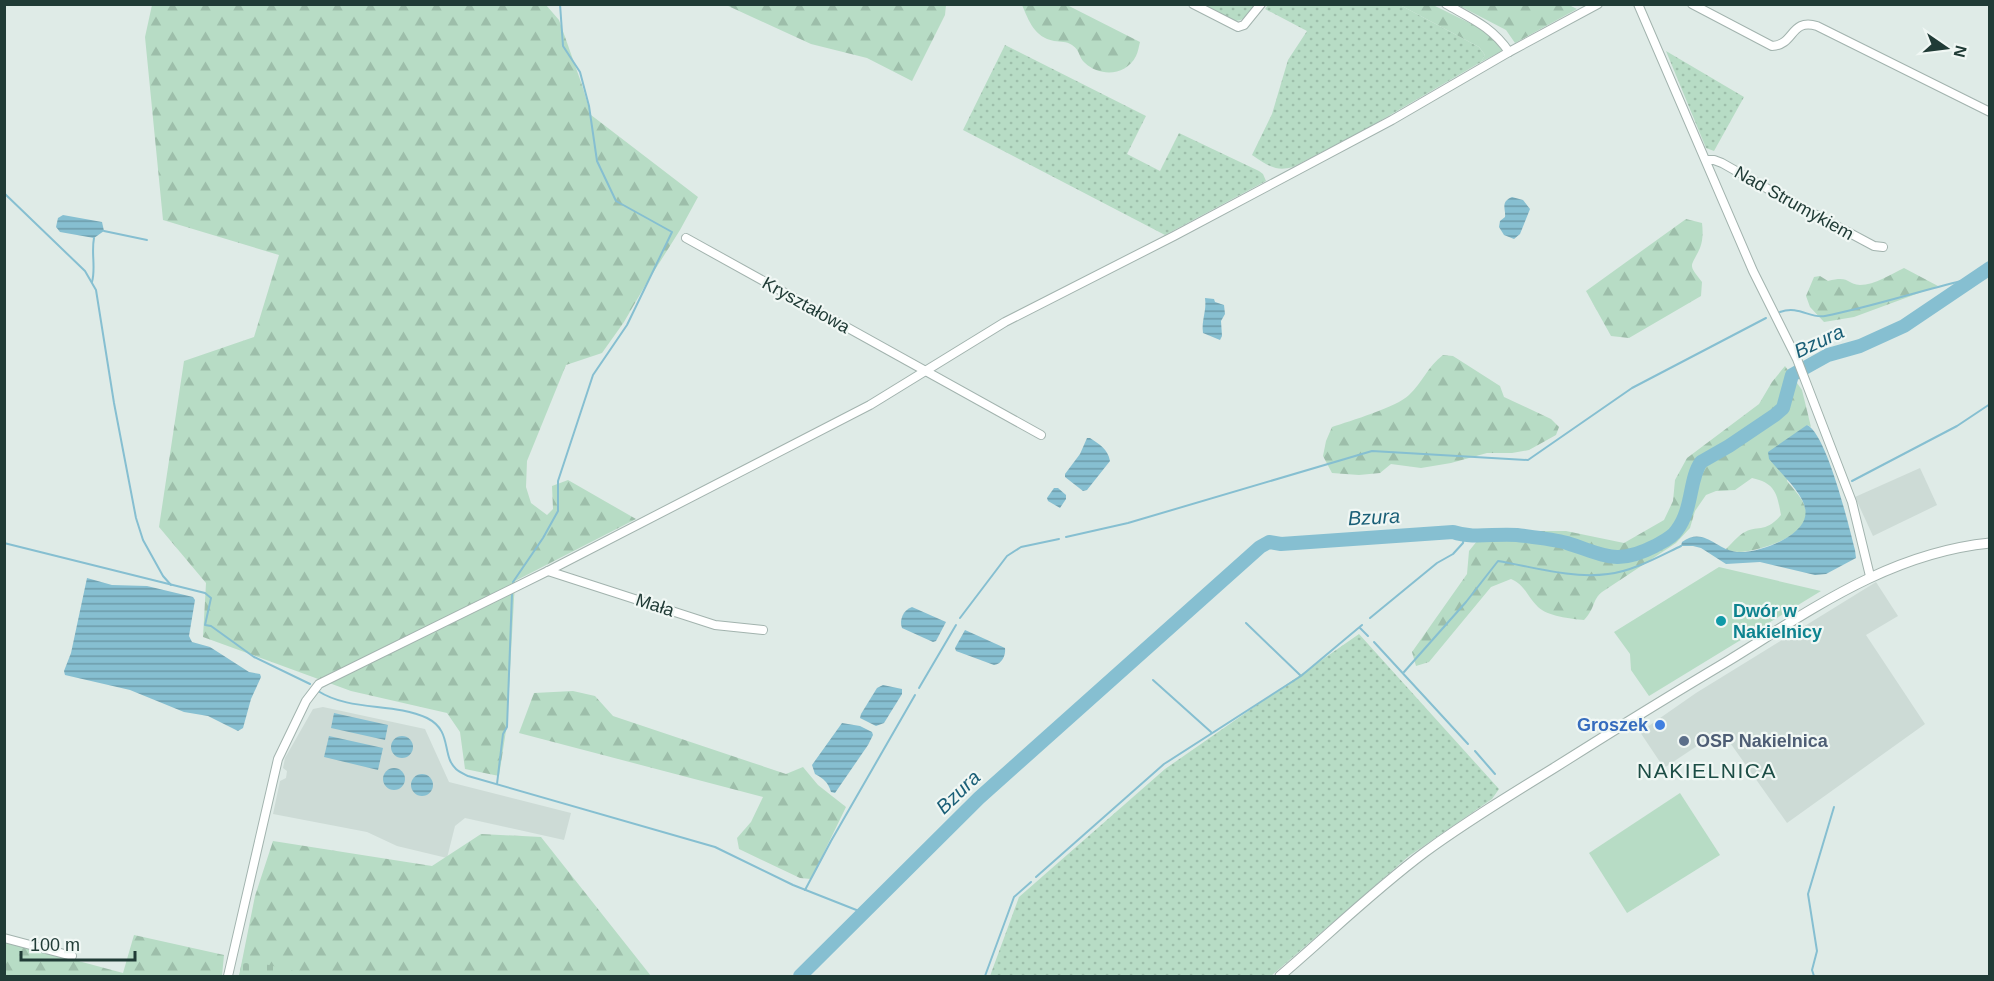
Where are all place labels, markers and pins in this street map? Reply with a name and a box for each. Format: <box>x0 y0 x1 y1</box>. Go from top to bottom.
place label: Dwór w Nakielnicy <box>1733 601 1822 642</box>
marker: Dwór w Nakielnicy <box>1714 614 1728 628</box>
place label: Groszek <box>1577 715 1649 735</box>
marker: Groszek <box>1653 718 1667 732</box>
place label: OSP Nakielnica <box>1696 731 1829 751</box>
marker: OSP Nakielnica <box>1677 734 1691 748</box>

